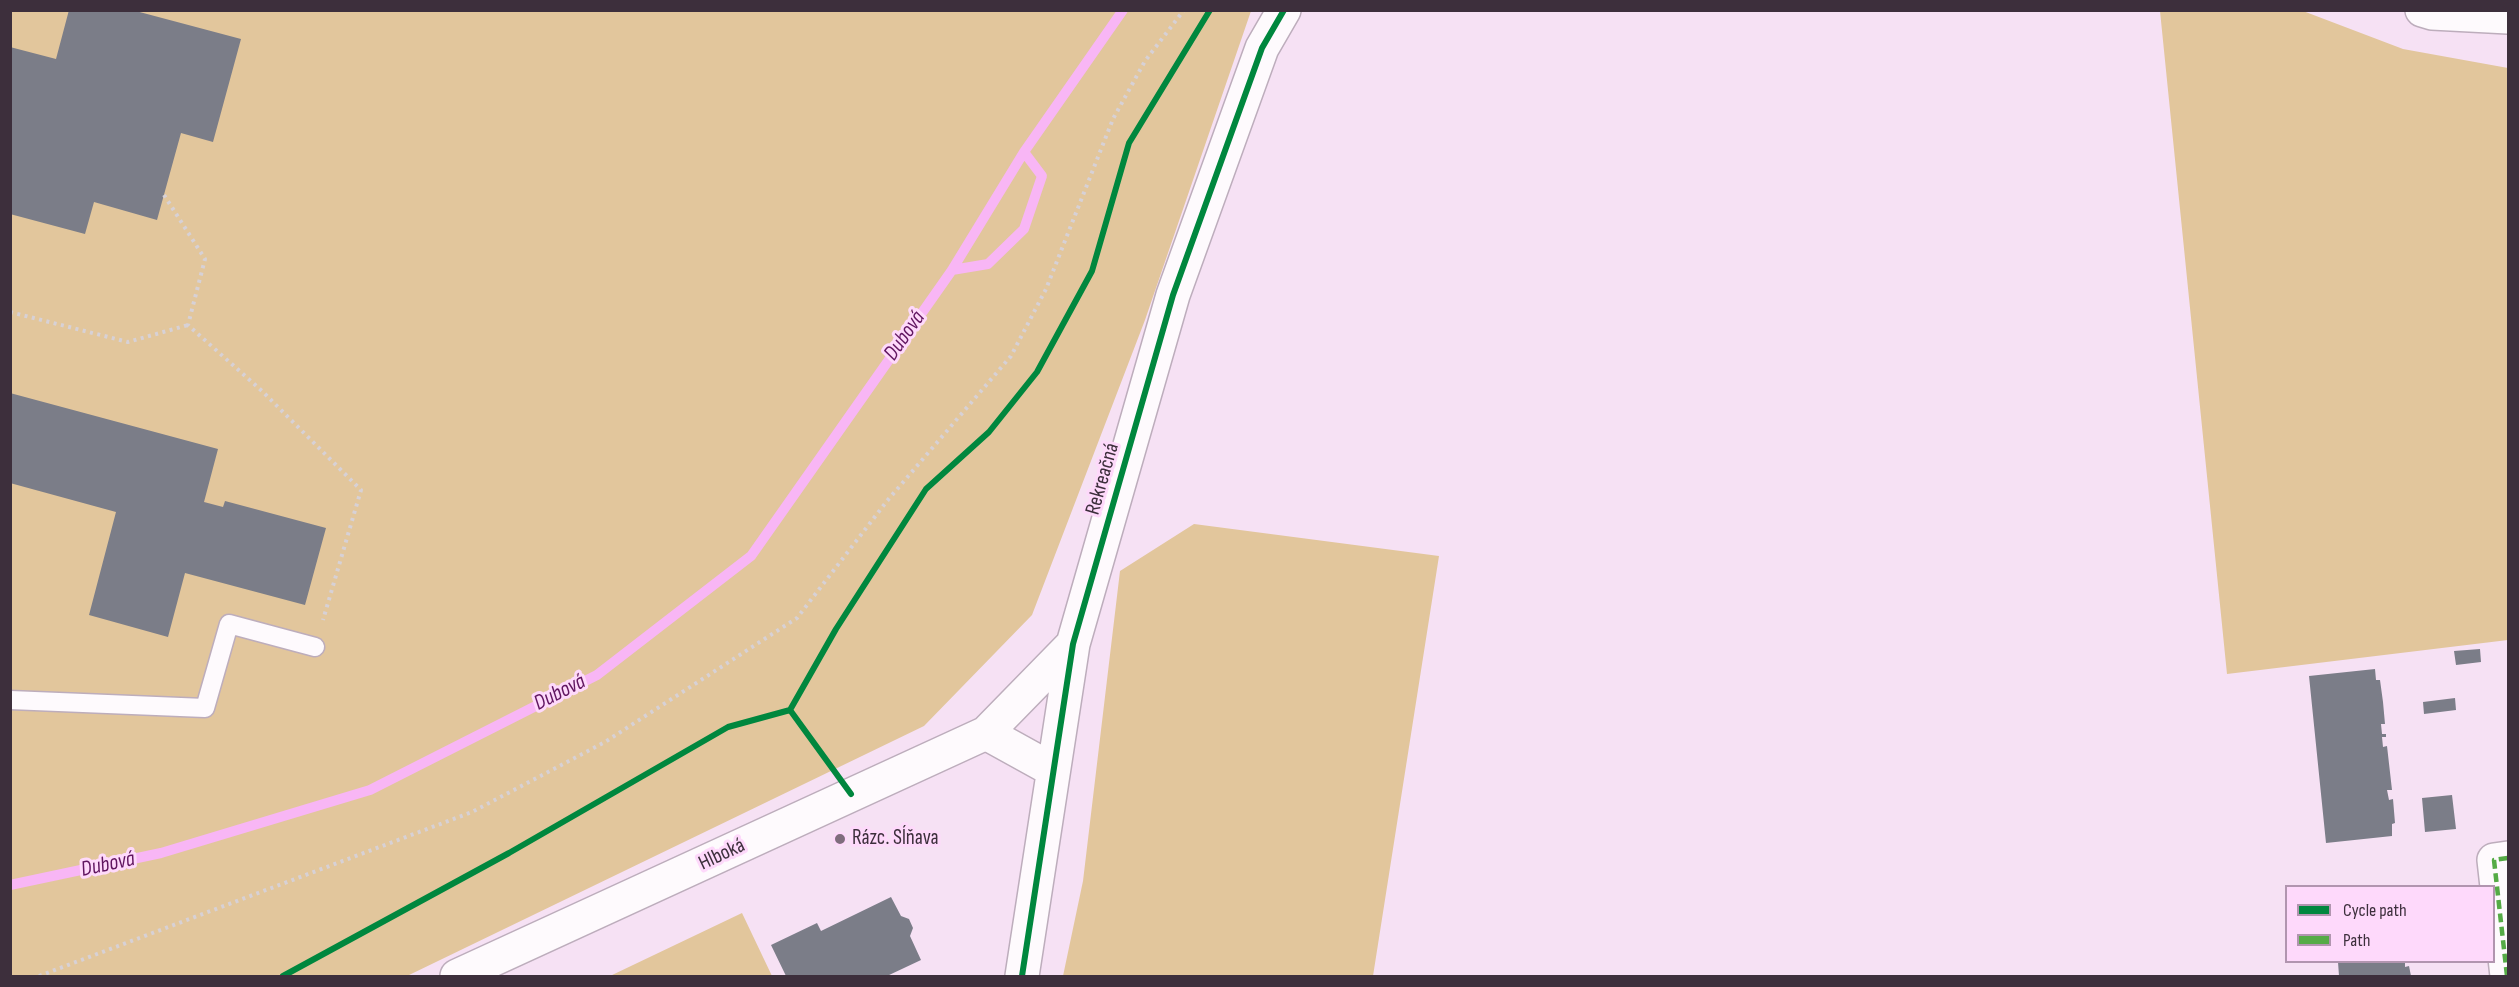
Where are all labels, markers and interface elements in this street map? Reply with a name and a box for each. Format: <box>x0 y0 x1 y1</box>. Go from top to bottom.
water label: Dubová <box>879 306 931 366</box>
street label: Rekreačná <box>1081 440 1125 518</box>
water label: Dubová <box>530 669 590 717</box>
place label: Rázc. Sĺňava <box>852 826 939 852</box>
marker: Rázc. Sĺňava <box>833 832 847 846</box>
street label: Hlboká <box>695 833 749 877</box>
water label: Dubová <box>79 846 137 884</box>
legend <box>2285 885 2495 963</box>
text: Cycle path <box>2343 900 2407 921</box>
text: Path <box>2343 930 2371 951</box>

